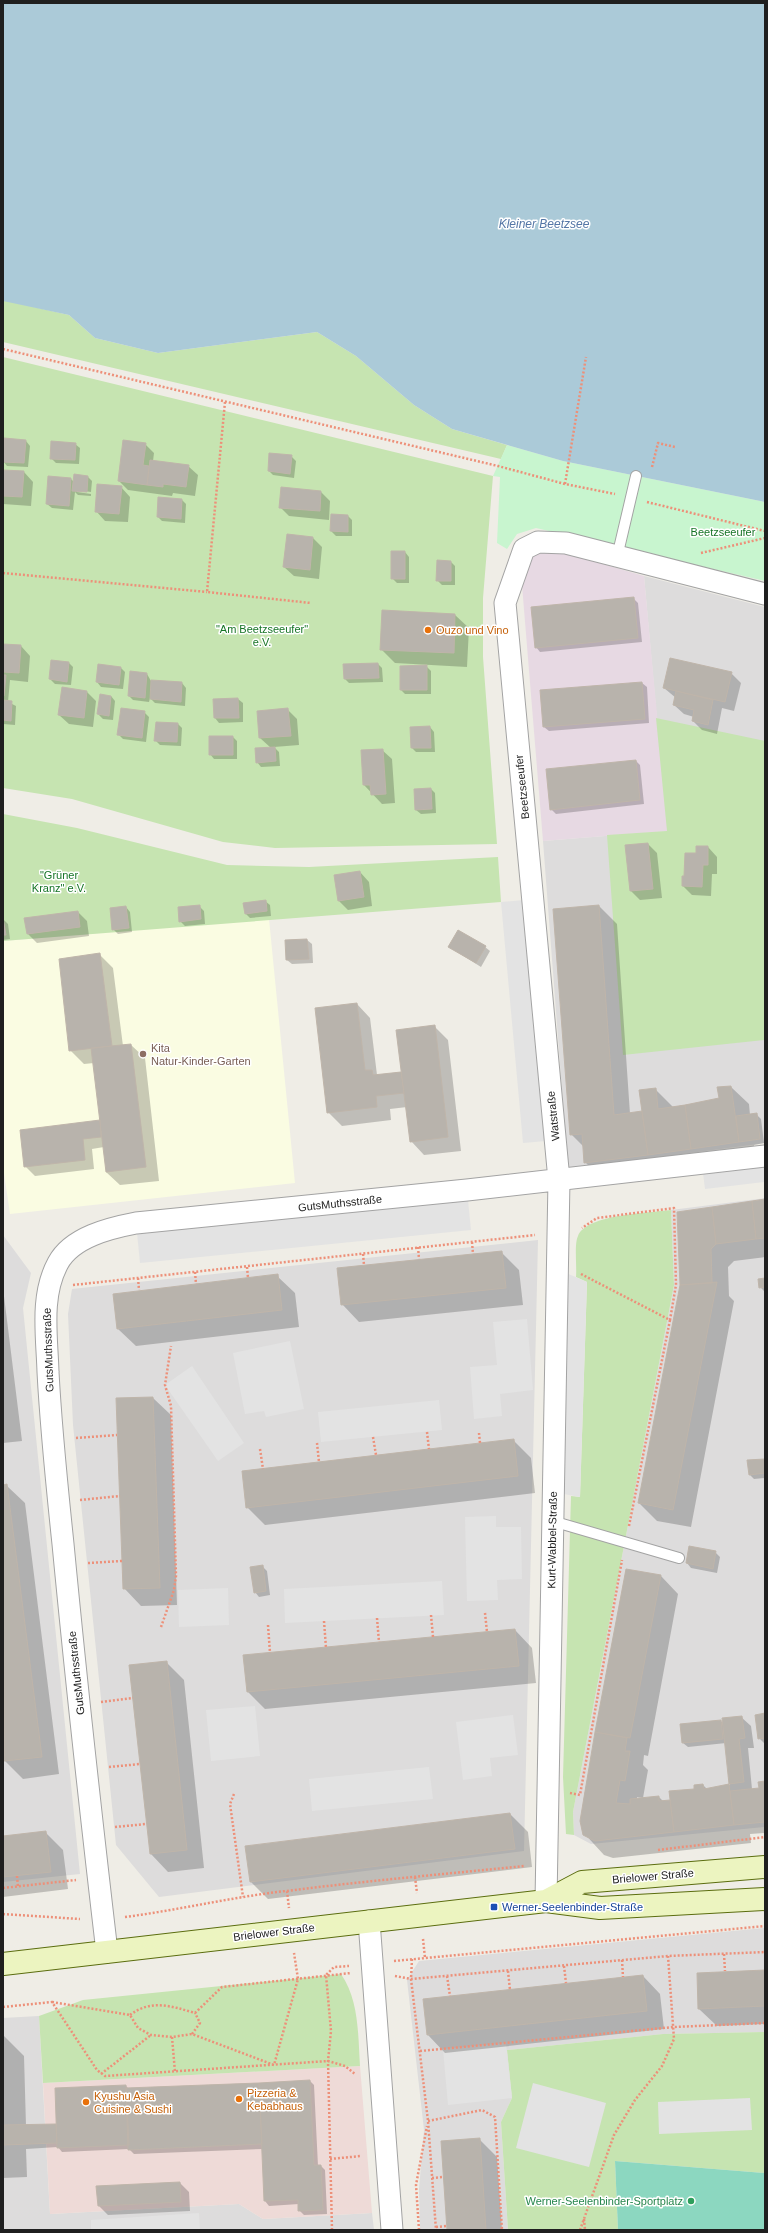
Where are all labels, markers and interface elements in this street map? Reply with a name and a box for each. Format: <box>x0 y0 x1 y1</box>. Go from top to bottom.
water label: Kleiner Beetzsee <box>499 217 590 231</box>
park label: Beetzseeufer <box>691 526 756 538</box>
park label: "Am Beetzseeufer" e.V. <box>216 623 308 648</box>
place label: Ouzo und Vino <box>436 624 509 636</box>
marker: Ouzo und Vino <box>423 625 433 635</box>
street label: Beetzseeufer <box>513 754 531 820</box>
park label: "Grüner Kranz" e.V. <box>32 869 86 894</box>
place label: Kita Natur-Kinder-Garten <box>151 1042 251 1067</box>
marker: Kita Natur-Kinder-Garten <box>138 1049 148 1059</box>
street label: Watstraße <box>544 1090 562 1142</box>
street label: GutsMuthsstraße <box>297 1193 383 1213</box>
street label: GutsMuthsstraße <box>41 1308 55 1392</box>
street label: Kurt-Wabbel-Straße <box>545 1491 559 1589</box>
street label: GutsMuthsstraße <box>66 1630 86 1716</box>
street label: Brielower Straße <box>612 1866 694 1886</box>
place label: Werner-Seelenbinder-Straße <box>502 1901 643 1913</box>
marker: Werner-Seelenbinder-Straße <box>489 1902 499 1912</box>
street label: Brielower Straße <box>233 1921 315 1943</box>
place label: Pizzeria & Kebabhaus <box>247 2087 303 2112</box>
place label: Kyushu Asia Cuisine & Sushi <box>94 2090 172 2115</box>
marker: Pizzeria & Kebabhaus <box>234 2094 244 2104</box>
marker: Kyushu Asia Cuisine & Sushi <box>81 2097 91 2107</box>
place label: Werner-Seelenbinder-Sportplatz <box>525 2195 683 2207</box>
marker: Werner-Seelenbinder-Sportplatz <box>686 2196 696 2206</box>

